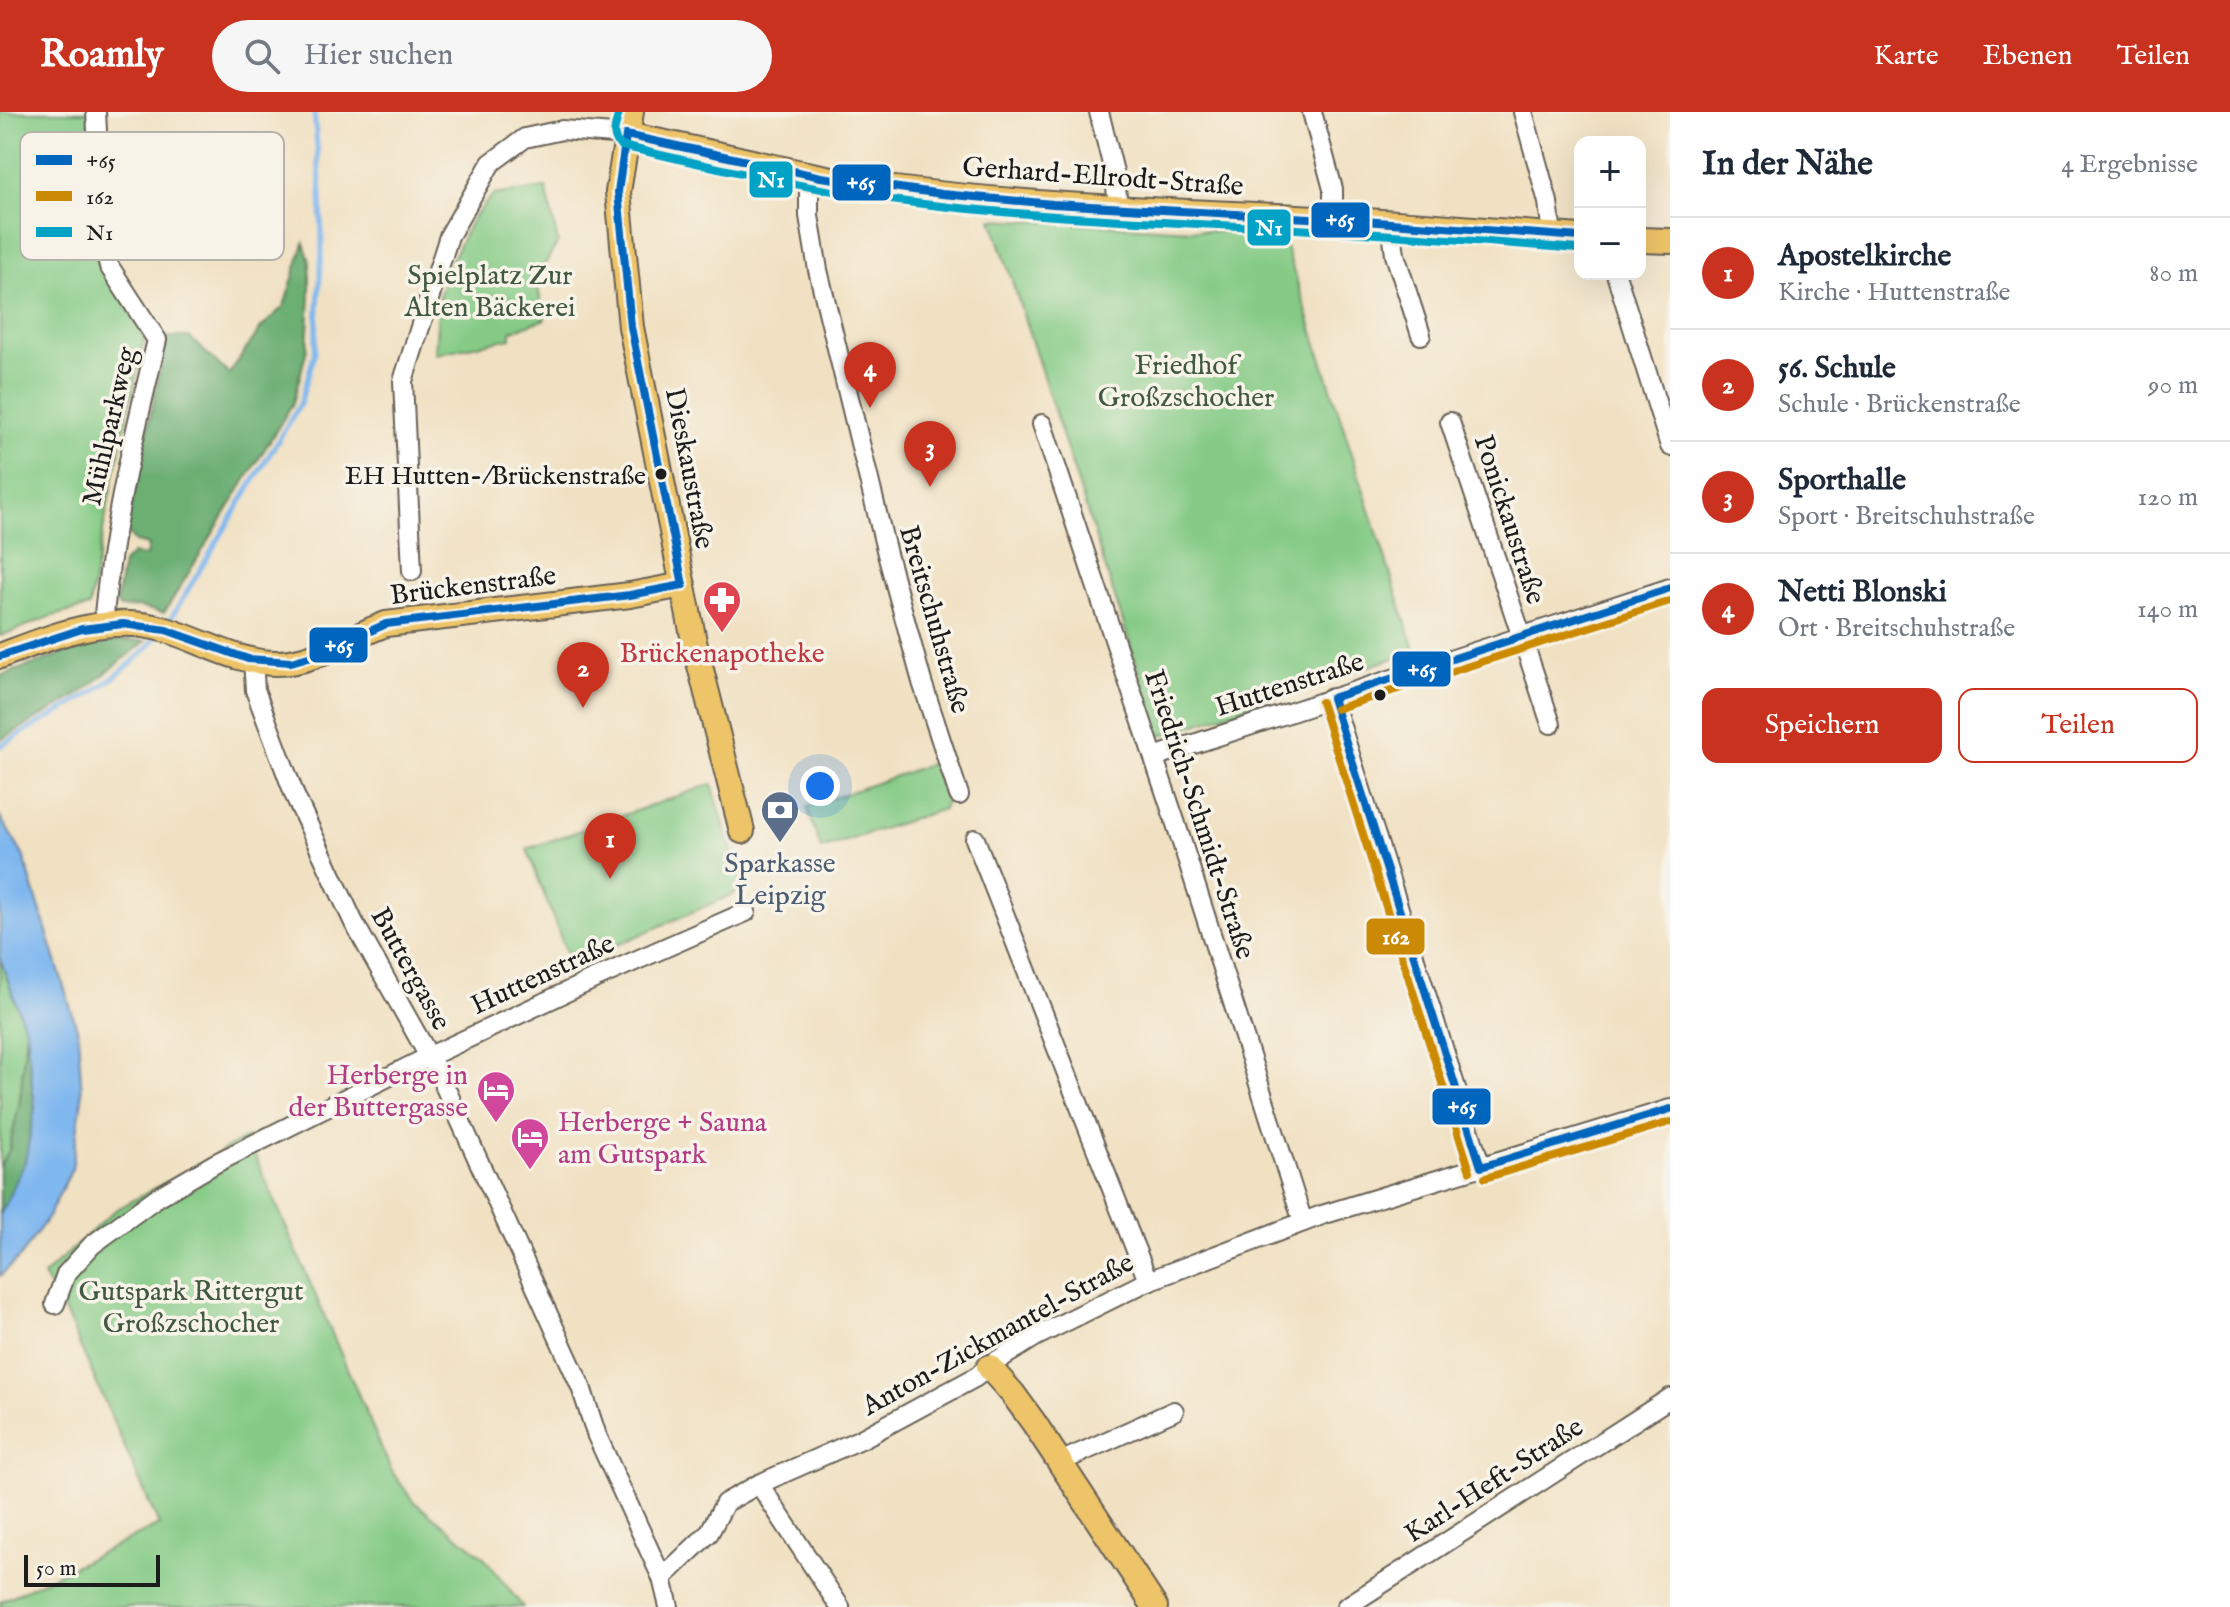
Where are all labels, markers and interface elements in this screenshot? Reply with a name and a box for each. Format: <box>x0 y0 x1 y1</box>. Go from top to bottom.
search box <box>212 20 772 92</box>
text: Roamly <box>40 32 164 80</box>
icon: search <box>240 34 284 78</box>
text: Hier suchen <box>304 37 453 75</box>
text: Karte <box>1873 39 1938 74</box>
text: Ebenen <box>1982 39 2072 74</box>
text: Teilen <box>2116 39 2190 74</box>
legend <box>20 132 284 260</box>
map controls <box>1574 136 1646 280</box>
button: + <box>1574 136 1646 208</box>
text: In der Nähe <box>1702 143 1873 186</box>
text: +65 <box>86 148 116 176</box>
text: 4 Ergebnisse <box>2061 148 2198 181</box>
street label: Gerhard-Ellrodt-Straße <box>961 150 1245 205</box>
line badge: N1 <box>748 160 794 199</box>
line badge: +65 <box>831 163 892 202</box>
text: N1 <box>756 167 785 195</box>
text: +65 <box>846 170 876 198</box>
text: 162 <box>86 184 114 212</box>
line badge: +65 <box>1310 201 1371 239</box>
text: +65 <box>1325 207 1355 235</box>
line badge: N1 <box>1246 208 1292 247</box>
button: − <box>1574 208 1646 280</box>
text: N1 <box>1254 215 1283 243</box>
text: N1 <box>86 220 113 248</box>
text: Apostelkirche <box>1778 238 1951 276</box>
text: 1 <box>1723 257 1733 290</box>
text: 80 m <box>2149 257 2198 290</box>
park label: Spielplatz Zur Alten Bäckerei <box>404 259 576 326</box>
text: Kirche · Huttenstraße <box>1778 276 2011 309</box>
pin: 4 <box>844 342 896 408</box>
street label: Mühlparkweg <box>75 343 146 509</box>
park label: Friedhof Großzschocher <box>1098 349 1274 416</box>
text: 56. Schule <box>1778 350 1896 388</box>
text: 2 <box>1722 369 1734 402</box>
text: 90 m <box>2148 369 2198 402</box>
street label: Dieskaustraße <box>656 385 721 552</box>
text: Schule · Brückenstraße <box>1778 388 2021 421</box>
pin: 3 <box>904 421 956 487</box>
street label: Ponickaustraße <box>1465 431 1552 609</box>
place label: EH Hutten-/Brückenstraße <box>345 460 646 493</box>
text: Sporthalle <box>1778 462 1906 500</box>
marker: EH Hutten-/Brückenstraße <box>653 466 669 482</box>
text: 3 <box>1723 481 1733 514</box>
text: 120 m <box>2138 481 2198 514</box>
text: Sport · Breitschuhstraße <box>1778 500 2035 533</box>
street label: Breitschuhstraße <box>890 522 977 718</box>
street label: Brückenstraße <box>388 559 558 614</box>
text: Netti Blonski <box>1778 574 1947 612</box>
pharmacy icon: Brückenapotheke <box>701 579 743 634</box>
text: 4 <box>1722 593 1734 626</box>
text: 140 m <box>2137 593 2198 626</box>
text: Ort · Breitschuhstraße <box>1778 612 2015 645</box>
line badge: +65 <box>308 626 369 664</box>
text: +65 <box>324 633 354 661</box>
place label: Brückenapotheke <box>619 637 825 672</box>
pin: 2 <box>557 642 609 708</box>
street label: Huttenstraße <box>1211 645 1369 726</box>
line badge: +65 <box>1391 650 1452 688</box>
text: +65 <box>1407 657 1437 685</box>
street label: Friedrich-Schmidt-Straße <box>1135 666 1262 964</box>
unlabelled marker <box>1372 687 1388 703</box>
button: Speichern <box>1702 688 1942 763</box>
button: Teilen <box>1958 688 2198 763</box>
your location <box>800 766 840 806</box>
bank icon: Sparkasse Leipzig <box>759 789 801 844</box>
pin: 1 <box>584 813 636 879</box>
place label: Sparkasse Leipzig <box>724 847 836 914</box>
street label: Buttergasse <box>362 902 458 1037</box>
line badge: 162 <box>1365 917 1426 956</box>
text: 162 <box>1382 924 1410 952</box>
street label: Huttenstraße <box>466 927 621 1024</box>
place label: Herberge in der Buttergasse <box>289 1059 468 1126</box>
hotel icon: Herberge in der Buttergasse <box>475 1069 517 1124</box>
line badge: +65 <box>1431 1087 1492 1126</box>
text: +65 <box>1447 1094 1477 1122</box>
place label: Herberge + Sauna am Gutspark <box>558 1106 768 1173</box>
hotel icon: Herberge + Sauna am Gutspark <box>509 1116 551 1171</box>
street label: Anton-Zickmantel-Straße <box>855 1246 1140 1425</box>
park label: Gutspark Rittergut Großzschocher <box>78 1275 304 1342</box>
street label: Karl-Heft-Straße <box>1398 1410 1590 1552</box>
scale bar <box>24 1551 160 1587</box>
text: 50 m <box>36 1555 77 1583</box>

